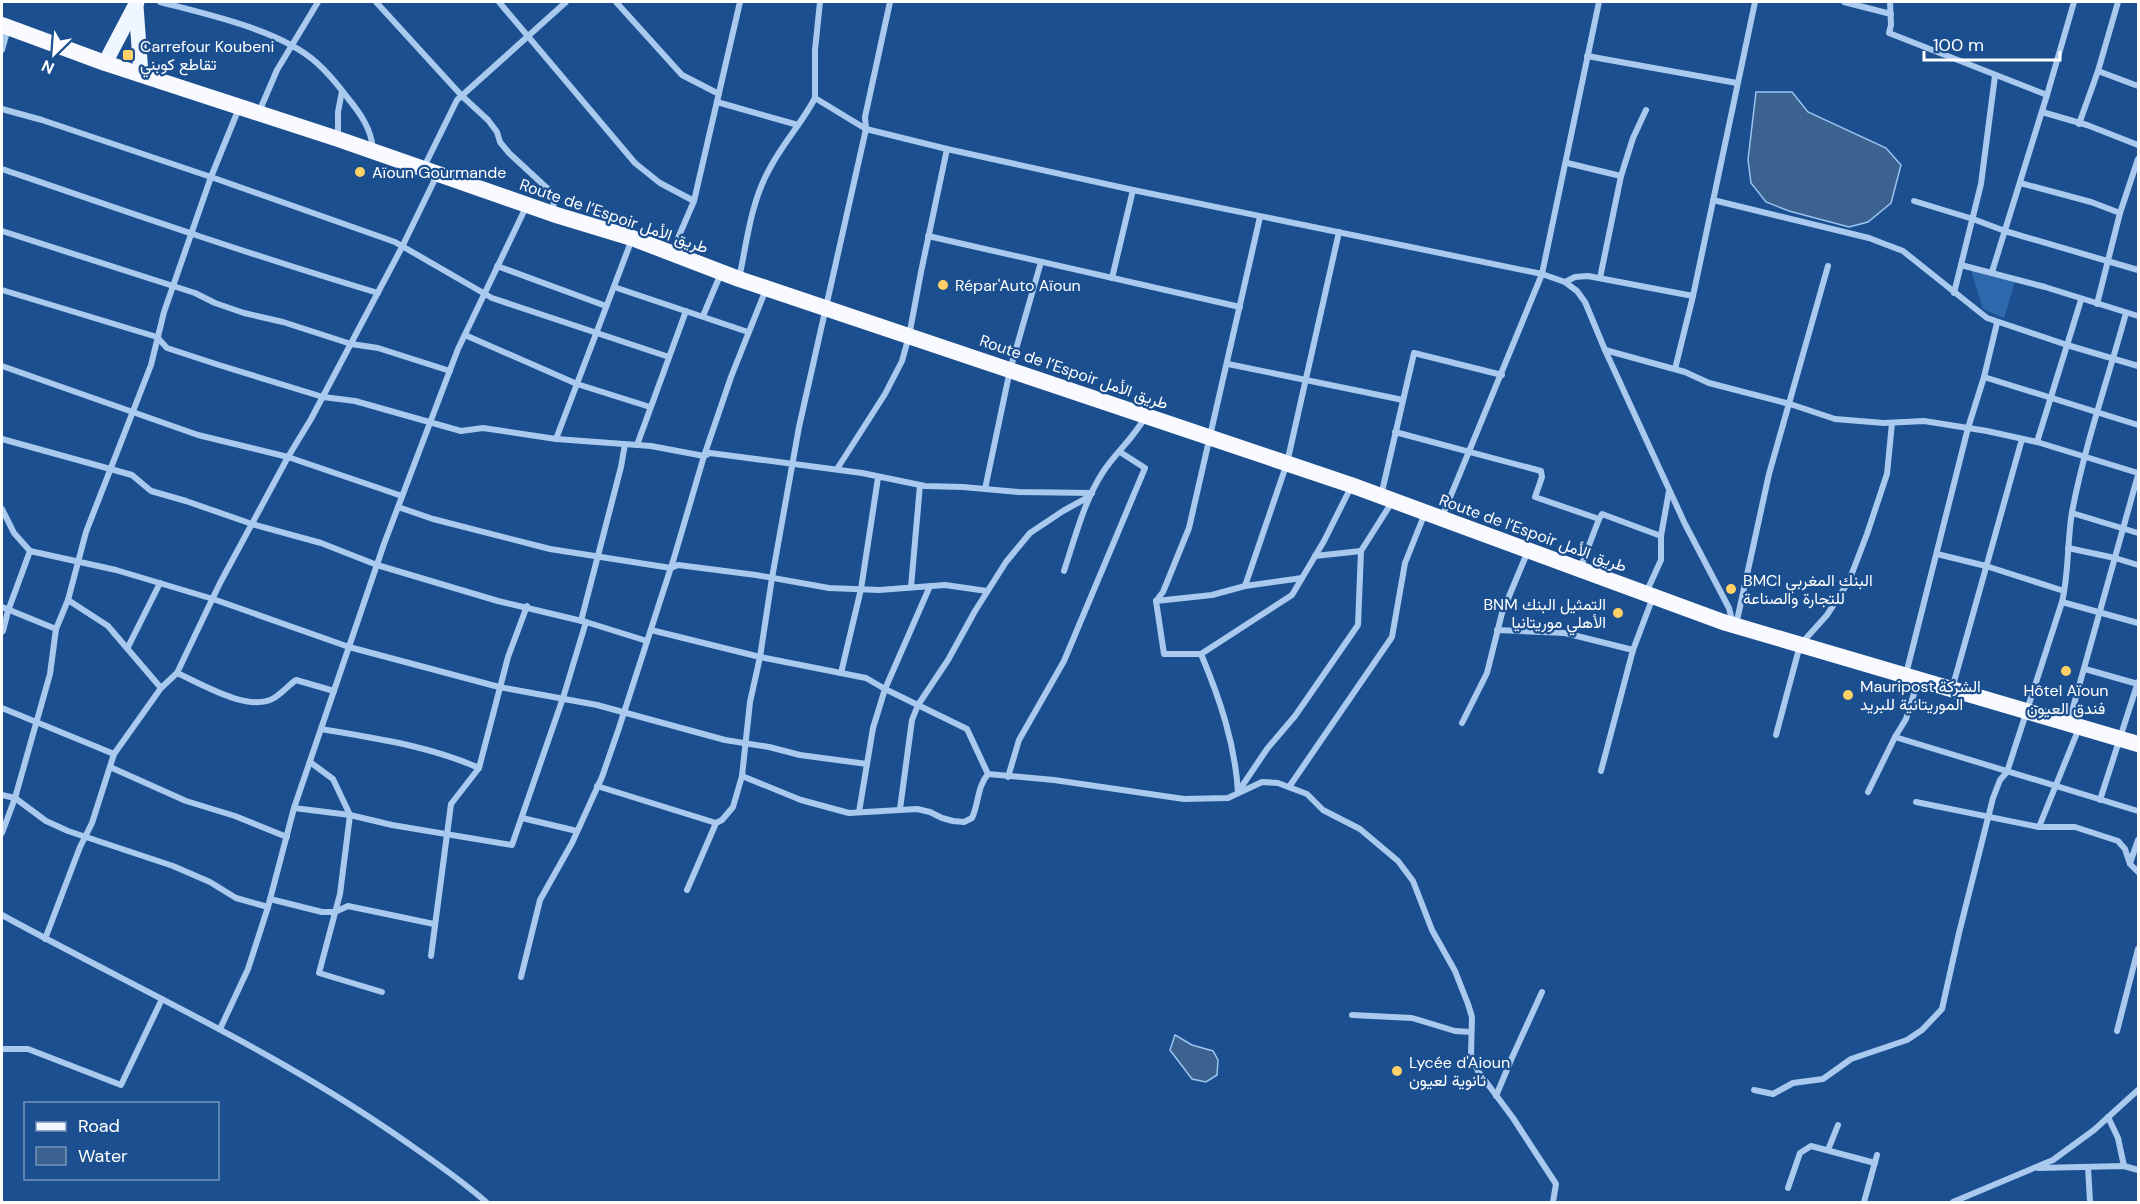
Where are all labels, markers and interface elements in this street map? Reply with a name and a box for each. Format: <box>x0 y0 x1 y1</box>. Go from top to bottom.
north arrow <box>24 24 84 84</box>
scale bar <box>1924 24 2060 62</box>
text: 100 m <box>1933 33 1984 57</box>
place label: Carrefour Koubeni تقاطع كوبني <box>140 36 274 78</box>
marker: Carrefour Koubeni تقاطع كوبني <box>121 48 135 62</box>
text: N <box>38 55 58 79</box>
place label: Aïoun Gourmande <box>372 162 506 183</box>
marker: Aïoun Gourmande <box>353 165 367 179</box>
street label: Route de l’Espoir طريق الأمل <box>517 174 711 258</box>
place label: Répar'Auto Aïoun <box>955 275 1081 296</box>
marker: Répar'Auto Aïoun <box>936 278 950 292</box>
street label: Route de l’Espoir طريق الأمل <box>977 330 1171 414</box>
street label: Route de l’Espoir طريق الأمل <box>1436 489 1630 577</box>
place label: BMCI البنك المغربي للتجارة والصناعة <box>1743 570 1873 609</box>
marker: BMCI البنك المغربي للتجارة والصناعة <box>1724 582 1738 596</box>
place label: BNM التمثيل البنك الأهلي موريتانيا <box>1483 594 1606 636</box>
marker: BNM التمثيل البنك الأهلي موريتانيا <box>1611 606 1625 620</box>
marker: Hôtel Aïoun فندق العيون <box>2059 664 2073 678</box>
place label: Mauripost الشركة الموريتانية للبريد <box>1860 676 1981 715</box>
place label: Hôtel Aïoun فندق العيون <box>2023 680 2109 719</box>
marker: Mauripost الشركة الموريتانية للبريد <box>1841 688 1855 702</box>
place label: Lycée d'Aioun ثانوية لعيون <box>1409 1052 1510 1091</box>
marker: Lycée d'Aioun ثانوية لعيون <box>1390 1064 1404 1078</box>
legend <box>24 1102 219 1180</box>
text: Road <box>78 1114 120 1138</box>
text: Water <box>78 1144 128 1168</box>

